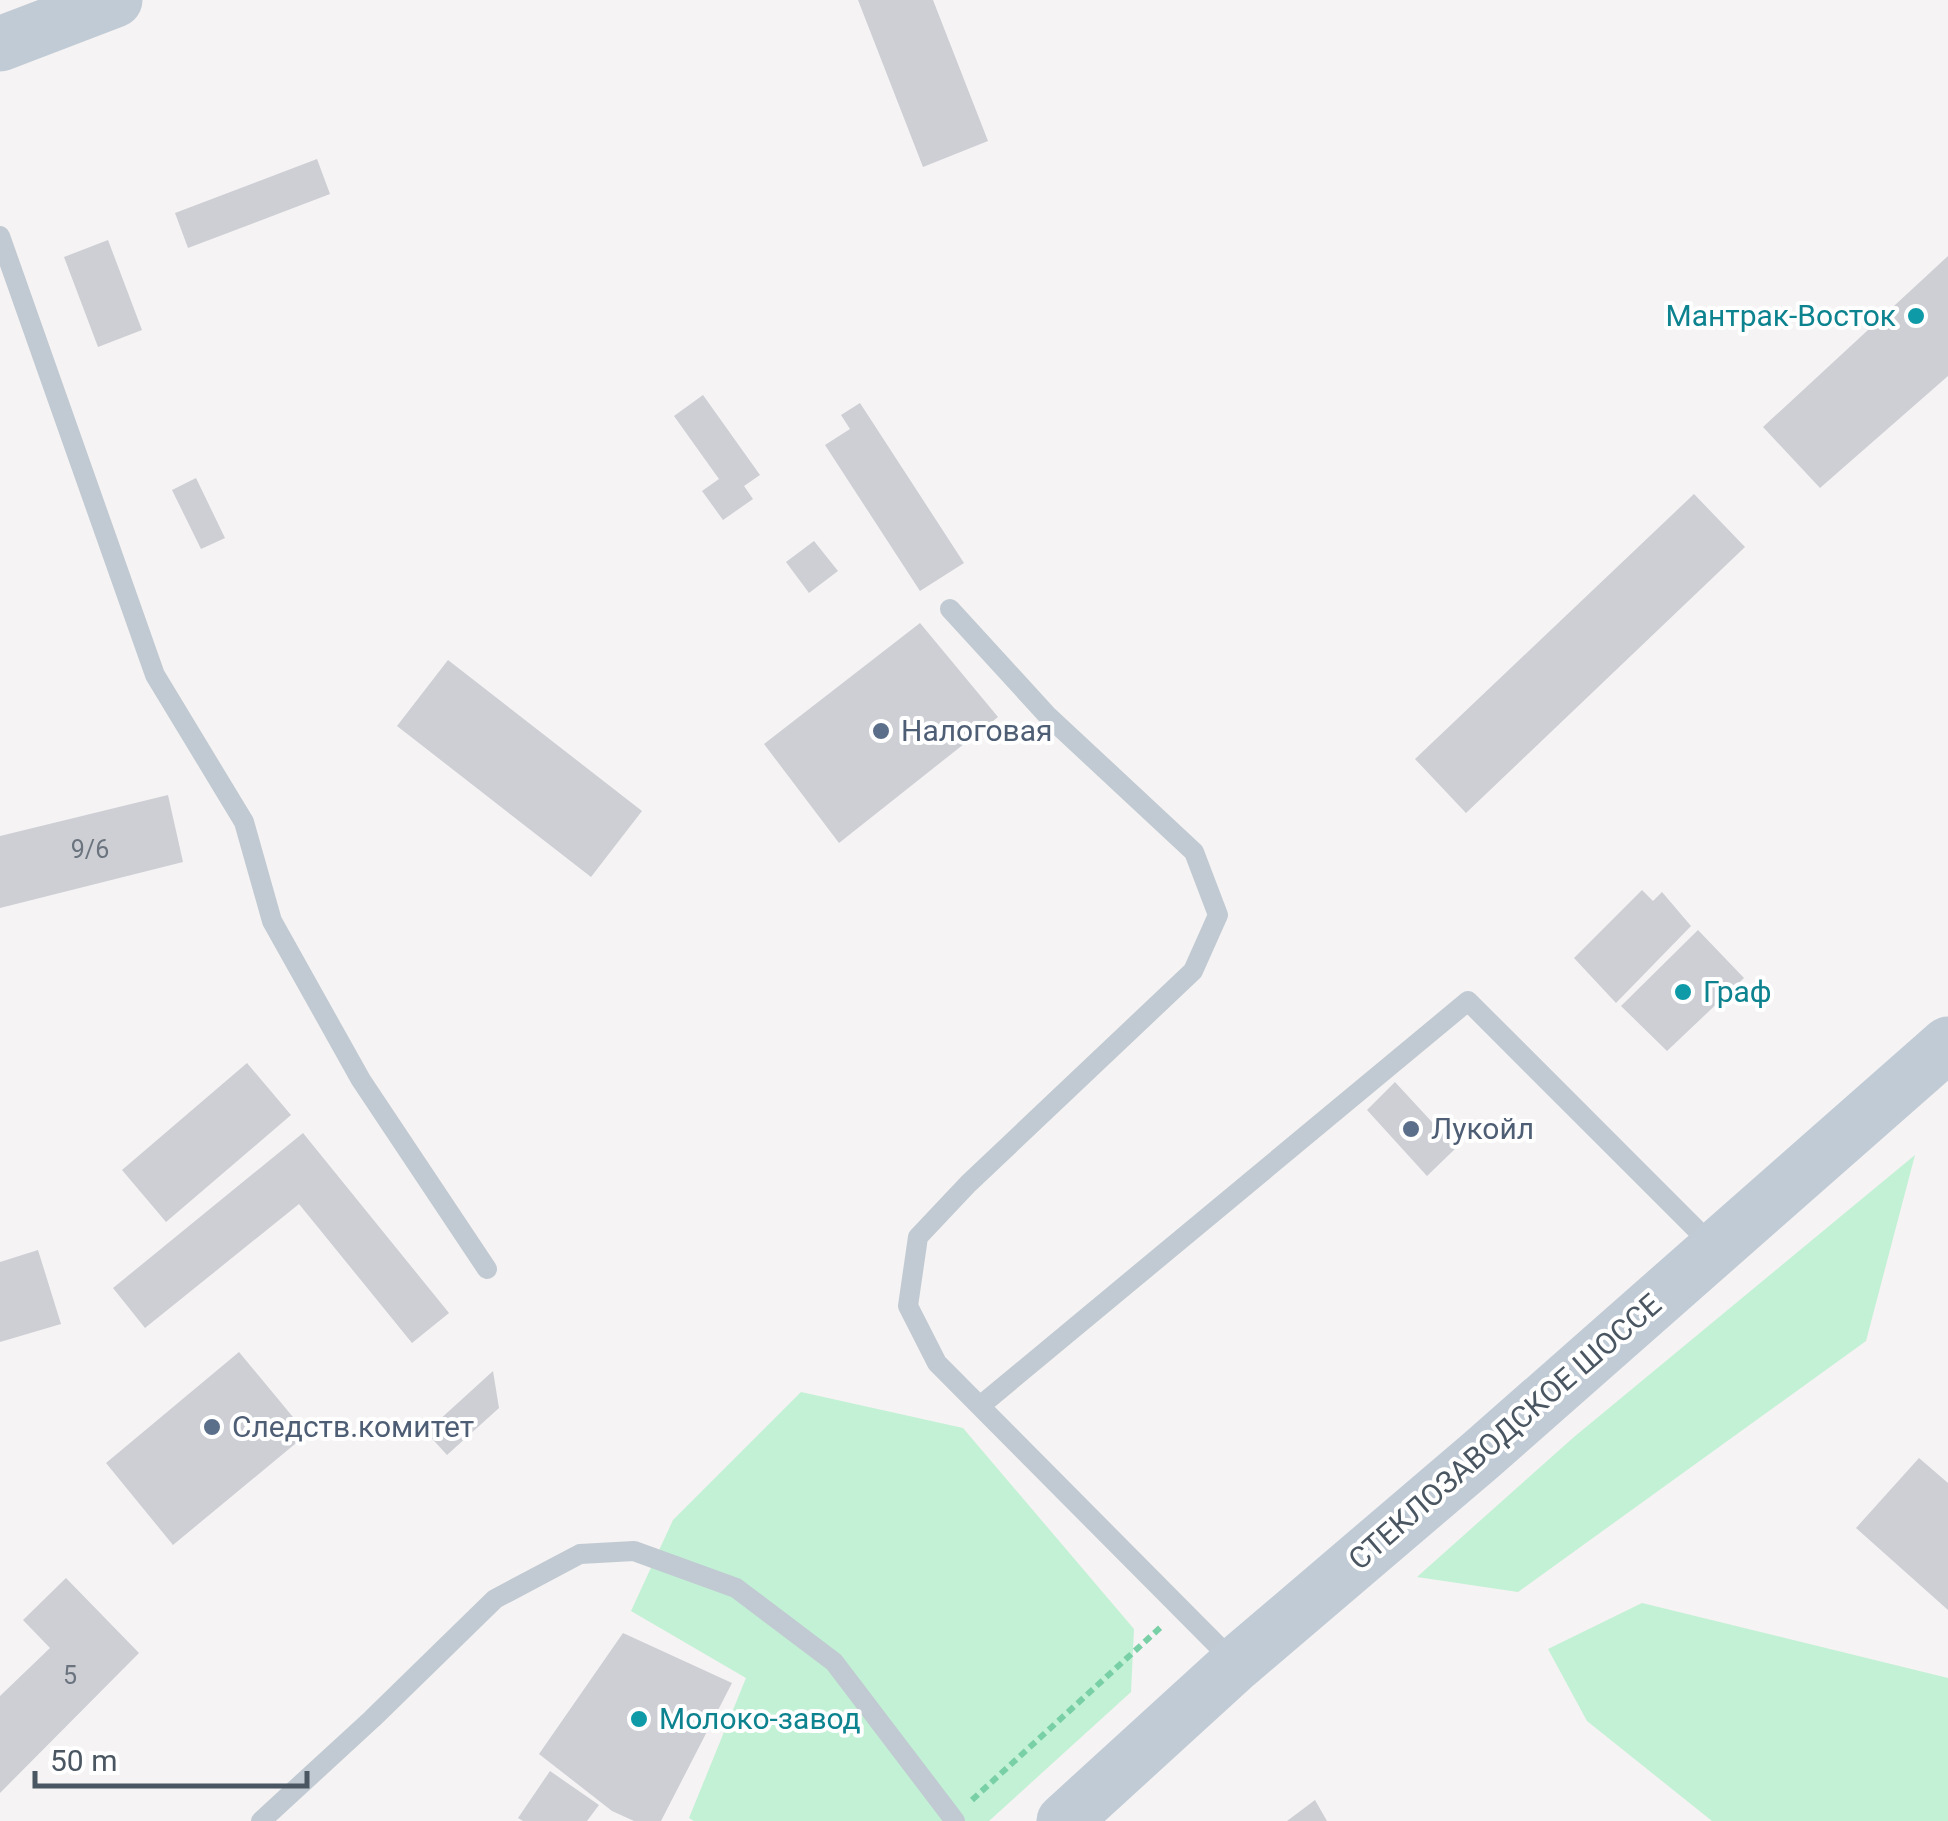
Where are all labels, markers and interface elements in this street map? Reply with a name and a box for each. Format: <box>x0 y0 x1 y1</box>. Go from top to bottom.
place label: Мантрак-Восток <box>1665 298 1896 333</box>
marker: Мантрак-Восток <box>1905 305 1927 327</box>
place label: Налоговая <box>901 713 1053 748</box>
marker: Налоговая <box>870 720 892 742</box>
house number: 9/6 <box>71 835 109 864</box>
place label: Граф <box>1703 974 1772 1009</box>
marker: Граф <box>1672 981 1694 1003</box>
place label: Лукойл <box>1431 1111 1534 1146</box>
marker: Лукойл <box>1400 1118 1422 1140</box>
street label: СТЕКЛОЗАВОДСКОЕ ШОССЕ <box>1341 1287 1668 1577</box>
place label: Следств.комитет <box>232 1409 474 1444</box>
marker: Следств.комитет <box>201 1416 223 1438</box>
house number: 5 <box>63 1661 77 1690</box>
place label: Молоко-завод <box>659 1701 861 1736</box>
marker: Молоко-завод <box>628 1708 650 1730</box>
scale bar <box>35 1726 308 1788</box>
text: 50 m <box>50 1743 117 1778</box>

